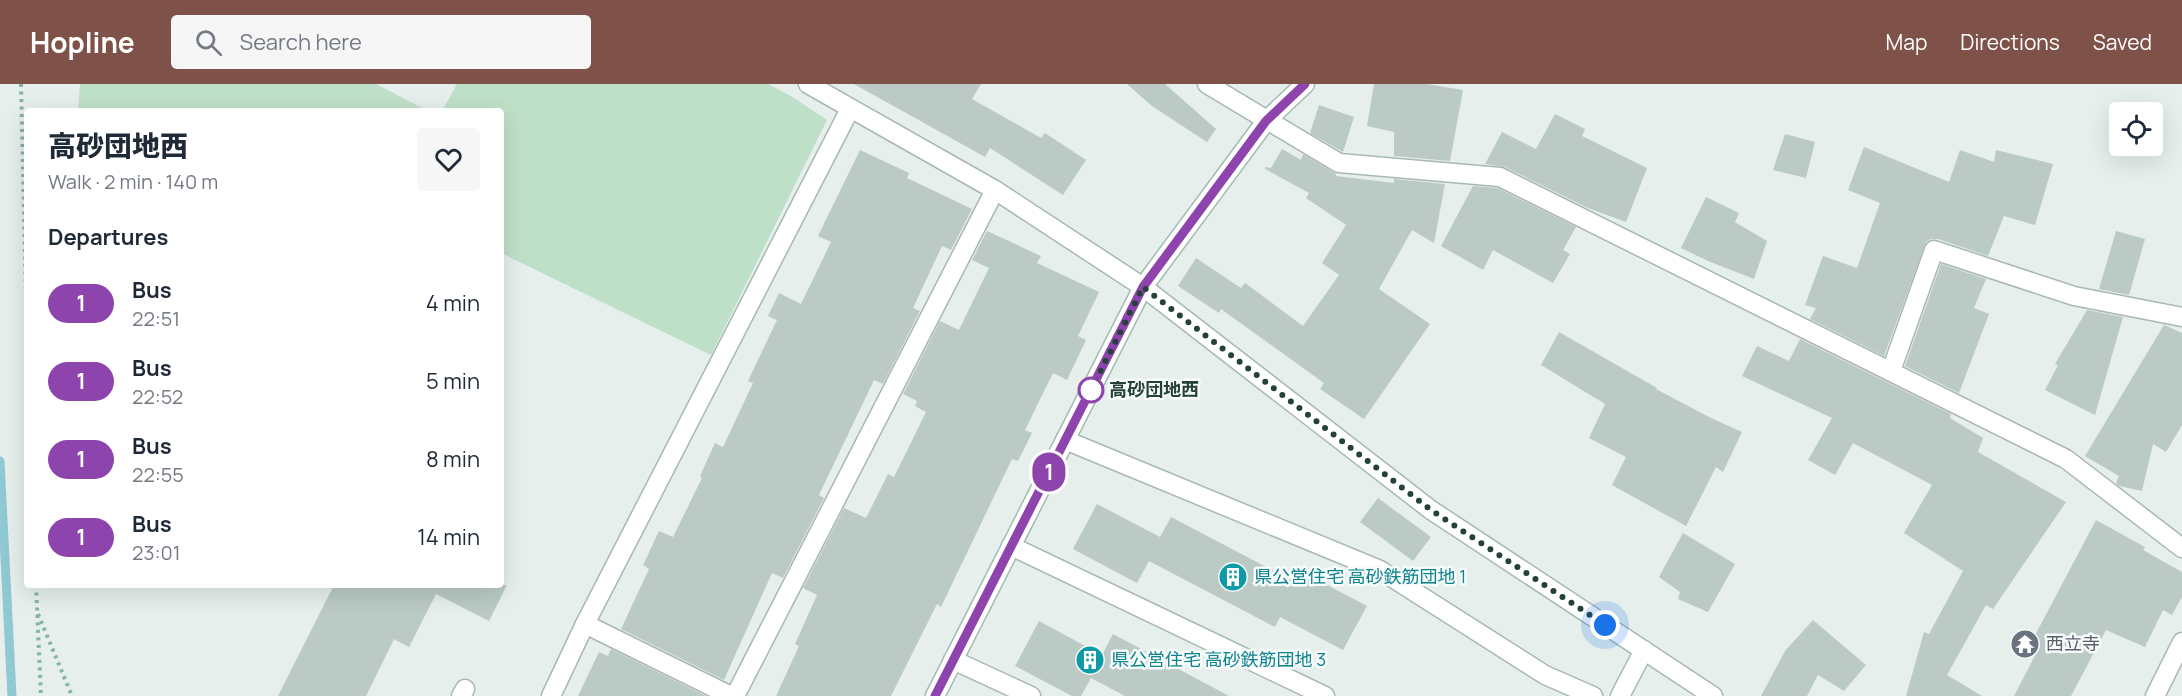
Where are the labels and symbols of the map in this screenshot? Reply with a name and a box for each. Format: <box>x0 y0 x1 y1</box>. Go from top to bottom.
marker: 高砂団地西 <box>1078 377 1104 403</box>
place label: 高砂団地西 <box>1109 377 1199 401</box>
line badge: 1 <box>1030 452 1068 492</box>
building icon: 県公営住宅 高砂鉄筋団地 1 <box>1217 561 1249 593</box>
place label: 県公営住宅 高砂鉄筋団地 1 <box>1254 564 1466 588</box>
your location <box>1590 610 1620 640</box>
temple icon: 西立寺 <box>2009 628 2041 660</box>
place label: 西立寺 <box>2046 631 2100 655</box>
building icon: 県公営住宅 高砂鉄筋団地 3 <box>1074 644 1106 676</box>
place label: 県公営住宅 高砂鉄筋団地 3 <box>1111 647 1326 671</box>

